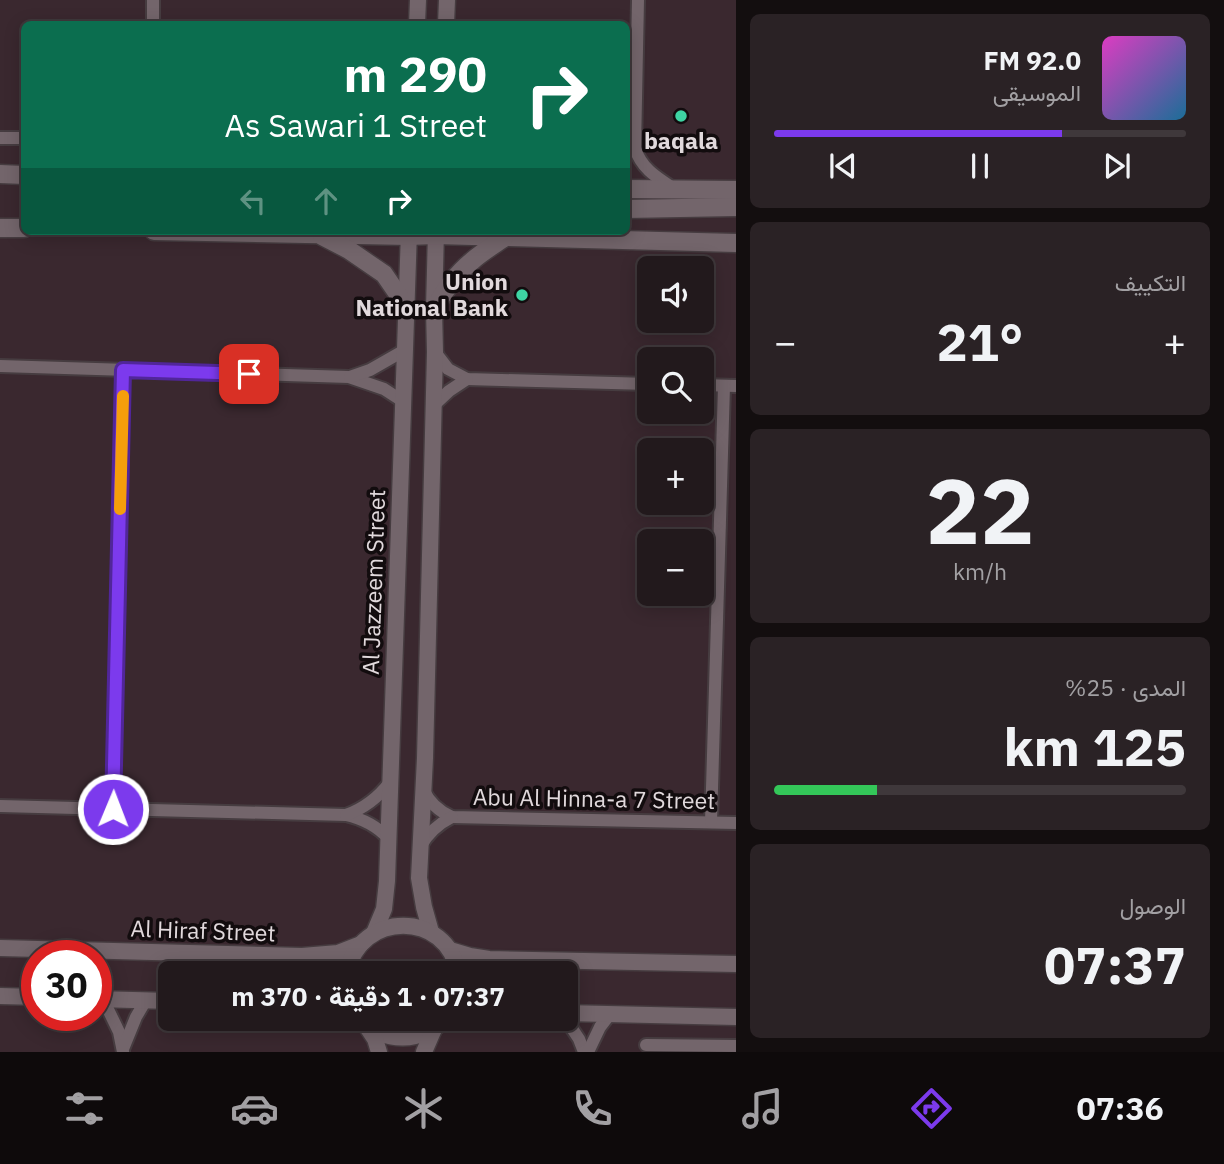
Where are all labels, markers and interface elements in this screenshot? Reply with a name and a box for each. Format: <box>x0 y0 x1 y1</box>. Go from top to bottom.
text: 290 m <box>343 42 487 105</box>
text: 92.0 FM <box>983 43 1081 77</box>
icon: right <box>511 49 602 140</box>
text: الموسيقى <box>993 77 1081 107</box>
text: As Sawari 1 Street <box>225 104 487 146</box>
marker: baqala <box>673 108 689 124</box>
place label: baqala <box>644 125 718 155</box>
icon: previous <box>824 147 862 185</box>
icon: pause <box>961 147 999 185</box>
icon: next <box>1098 147 1136 185</box>
icon: left <box>234 182 272 220</box>
icon: ahead <box>307 182 345 220</box>
icon: right <box>380 182 418 220</box>
map controls <box>637 256 714 606</box>
button: sound <box>637 256 714 333</box>
place label: Union National Bank <box>355 266 509 322</box>
text: التكييف <box>1115 267 1186 297</box>
marker: Union National Bank <box>514 287 530 303</box>
text: 21° <box>937 308 1023 375</box>
text: − <box>774 317 797 366</box>
text: + <box>1163 317 1186 366</box>
pin <box>219 344 279 404</box>
button: search <box>637 347 714 424</box>
icon: arrive <box>230 355 268 393</box>
button: + <box>637 438 714 515</box>
text: 22 <box>925 451 1035 569</box>
street label: Al Jazzeem Street <box>355 489 391 675</box>
button: − <box>637 529 714 606</box>
text: km/h <box>953 556 1007 586</box>
text: المدى · 25% <box>1065 672 1186 702</box>
text: 125 km <box>1004 713 1186 780</box>
position arrow <box>76 772 150 846</box>
street label: Abu Al Hinna-a 7 Street <box>473 781 716 815</box>
text: الوصول <box>1120 890 1186 920</box>
street label: Al Hiraf Street <box>130 912 276 948</box>
text: 07:37 <box>1044 931 1186 998</box>
speed limit sign: 30 <box>21 940 112 1031</box>
text: 07:37 · 1 دقيقة · 370 m <box>231 979 505 1013</box>
icon: filters <box>60 1084 109 1133</box>
icon: car <box>230 1084 279 1133</box>
icon: climate <box>399 1084 448 1133</box>
icon: phone <box>568 1084 617 1133</box>
icon: music <box>738 1084 787 1133</box>
icon: directions <box>907 1084 956 1133</box>
text: 07:36 <box>1076 1087 1164 1129</box>

